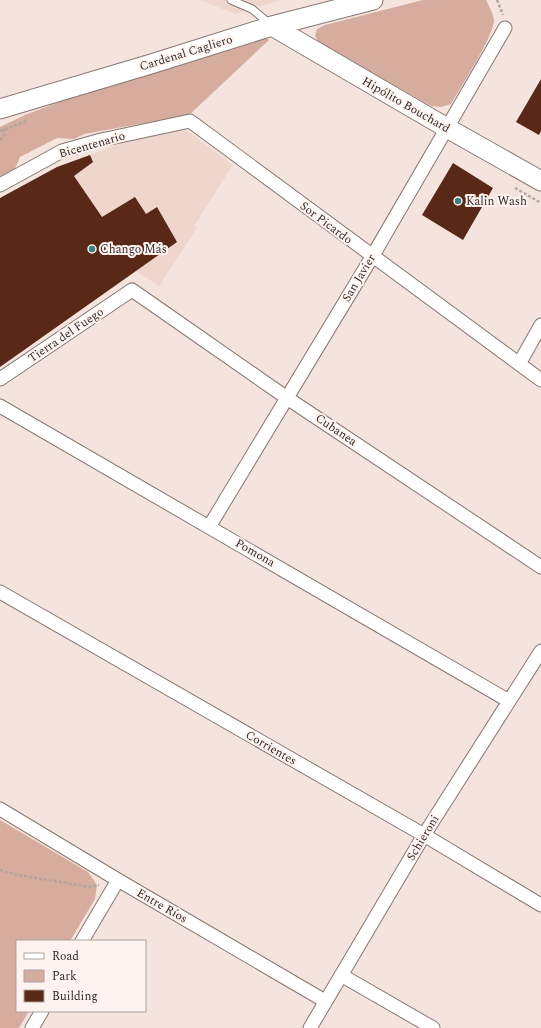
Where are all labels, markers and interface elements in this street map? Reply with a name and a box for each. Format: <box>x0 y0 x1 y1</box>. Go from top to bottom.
street label: Cardenal Cagliero <box>137 30 235 76</box>
street label: Hipólito Bouchard <box>358 72 454 138</box>
street label: Bicentenario <box>57 126 127 164</box>
place label: Kalin Wash <box>466 192 527 211</box>
marker: Kalin Wash <box>453 196 463 206</box>
street label: Sor Picardo <box>296 197 356 249</box>
place label: Chango Más <box>100 240 167 259</box>
marker: Chango Más <box>87 244 97 254</box>
street label: San Javier <box>337 250 381 306</box>
street label: Tierra del Fuego <box>24 303 108 367</box>
street label: Cubanea <box>311 409 361 451</box>
street label: Pomona <box>231 534 279 572</box>
street label: Corrientes <box>242 726 300 770</box>
street label: Schieroni <box>402 811 444 865</box>
street label: Entre Ríos <box>133 884 191 928</box>
legend <box>16 940 146 1012</box>
text: Road <box>52 947 79 966</box>
text: Park <box>52 967 77 986</box>
text: Building <box>52 987 98 1006</box>

